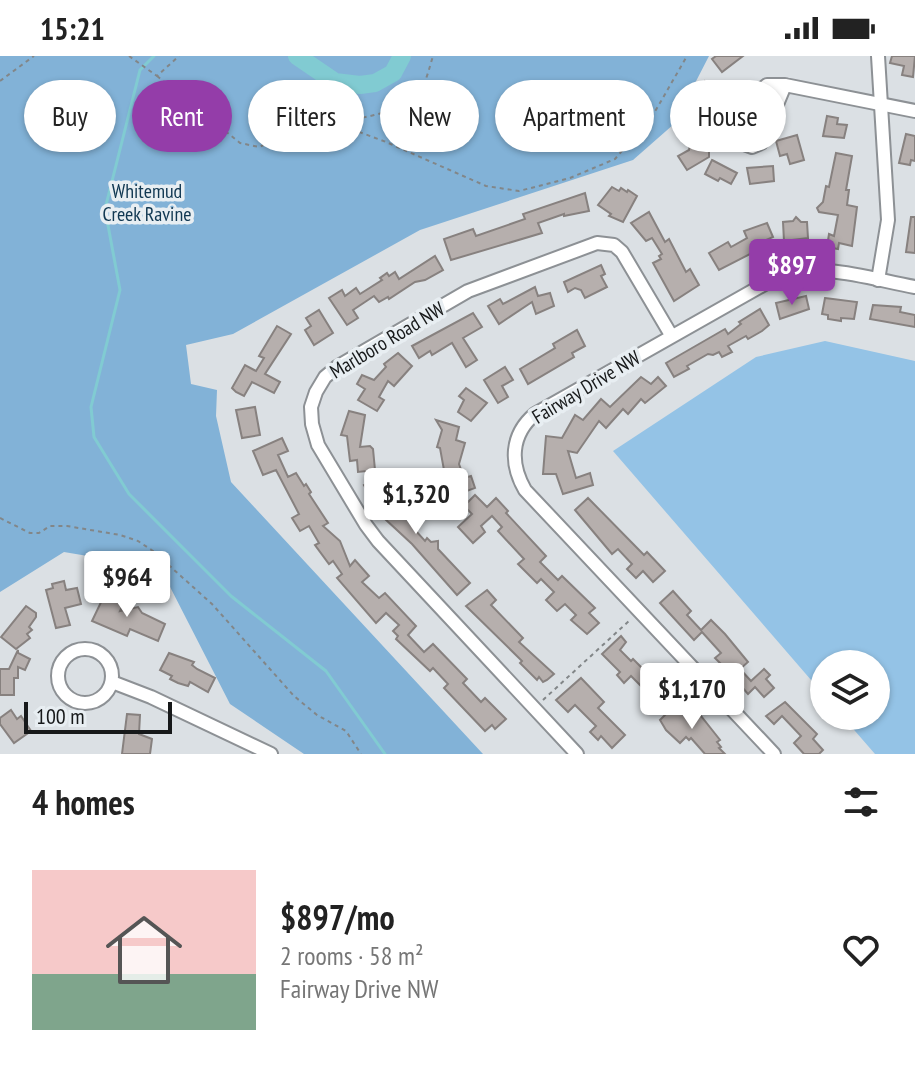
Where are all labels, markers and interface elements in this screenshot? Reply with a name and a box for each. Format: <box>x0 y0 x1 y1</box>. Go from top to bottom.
text: 15:21 <box>40 9 105 48</box>
chip: Buy <box>24 80 116 152</box>
chip: Rent <box>132 80 232 152</box>
chip: Filters <box>248 80 364 152</box>
chip: New <box>380 80 479 152</box>
chip: Apartment <box>495 80 654 152</box>
chip: House <box>670 80 786 152</box>
park label: Whitemud Creek Ravine <box>103 178 192 227</box>
pin: $897 <box>745 239 839 307</box>
text: $897 <box>767 248 817 281</box>
street label: Marlboro Road NW <box>325 295 450 384</box>
street label: Fairway Drive NW <box>527 344 645 430</box>
pin: $1,320 <box>351 468 481 536</box>
text: $1,320 <box>382 477 450 510</box>
pin: $964 <box>80 551 174 619</box>
text: $964 <box>102 560 152 593</box>
map controls <box>810 650 890 730</box>
button: layers <box>810 650 890 730</box>
pin: $1,170 <box>627 663 757 731</box>
text: $1,170 <box>658 672 726 705</box>
scale bar <box>24 698 172 734</box>
text: 100 m <box>36 702 85 730</box>
text: 4 homes <box>32 780 135 824</box>
icon: filters <box>839 780 883 824</box>
text: $897/mo <box>280 895 395 939</box>
icon: home <box>96 902 192 998</box>
icon: heart <box>839 928 883 972</box>
text: 2 rooms · 58 m² <box>280 939 424 972</box>
text: Fairway Drive NW <box>280 972 438 1005</box>

